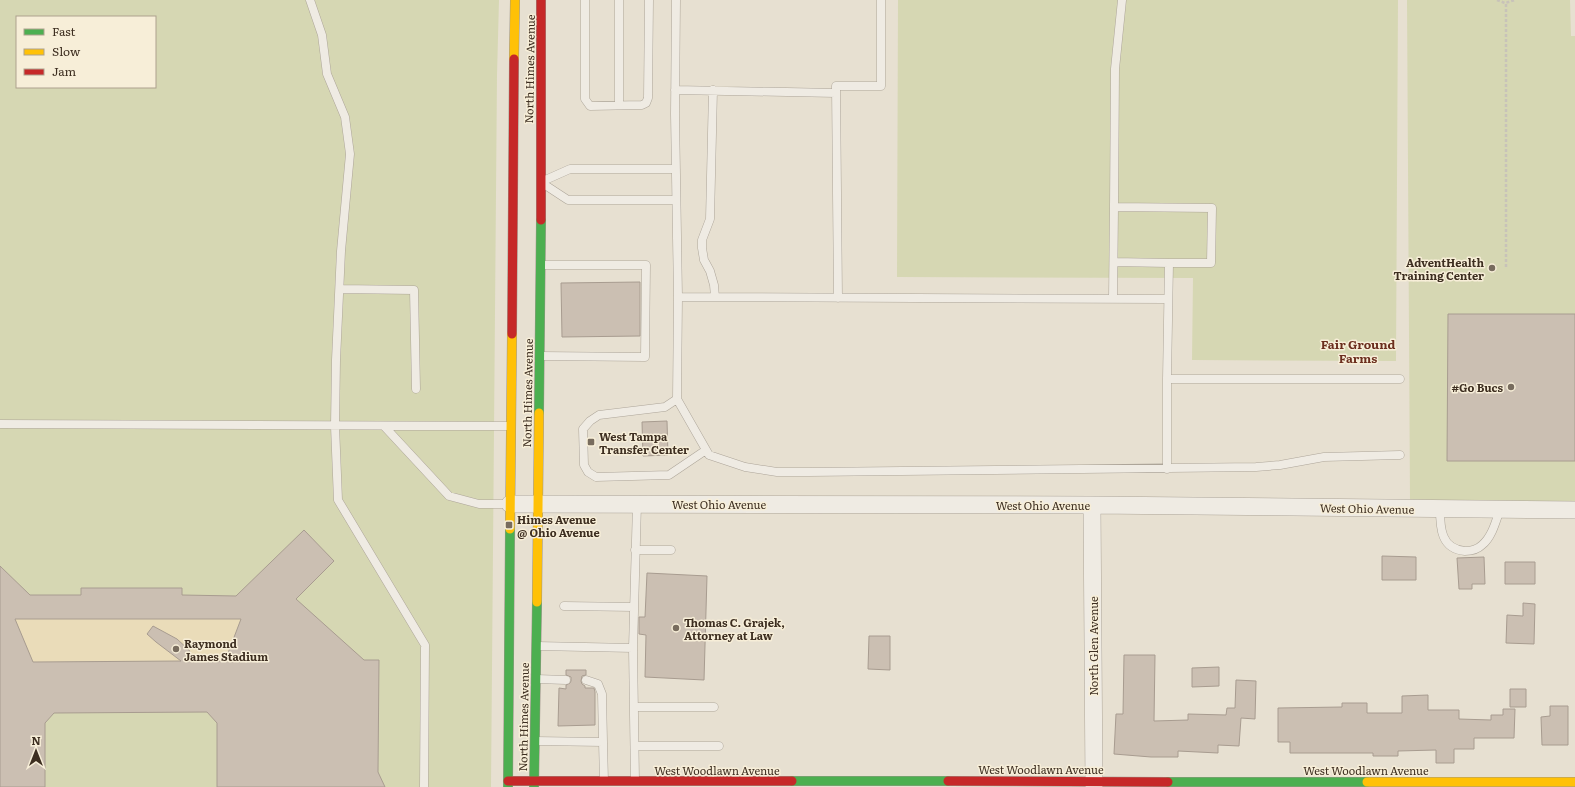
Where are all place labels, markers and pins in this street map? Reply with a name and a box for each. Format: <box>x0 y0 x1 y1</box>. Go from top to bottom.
place label: AdventHealth Training Center <box>1394 254 1484 283</box>
marker: AdventHealth Training Center <box>1487 263 1497 273</box>
place label: #Go Bucs <box>1452 379 1504 395</box>
marker: #Go Bucs <box>1506 382 1516 392</box>
place label: West Tampa Transfer Center <box>599 428 689 457</box>
marker: West Tampa Transfer Center <box>586 437 596 447</box>
place label: Himes Avenue @ Ohio Avenue <box>517 511 600 540</box>
marker: Himes Avenue @ Ohio Avenue <box>504 520 514 530</box>
place label: Thomas C. Grajek, Attorney at Law <box>684 614 785 643</box>
marker: Thomas C. Grajek, Attorney at Law <box>671 623 681 633</box>
place label: Raymond James Stadium <box>184 635 268 664</box>
marker: Raymond James Stadium <box>171 644 181 654</box>

